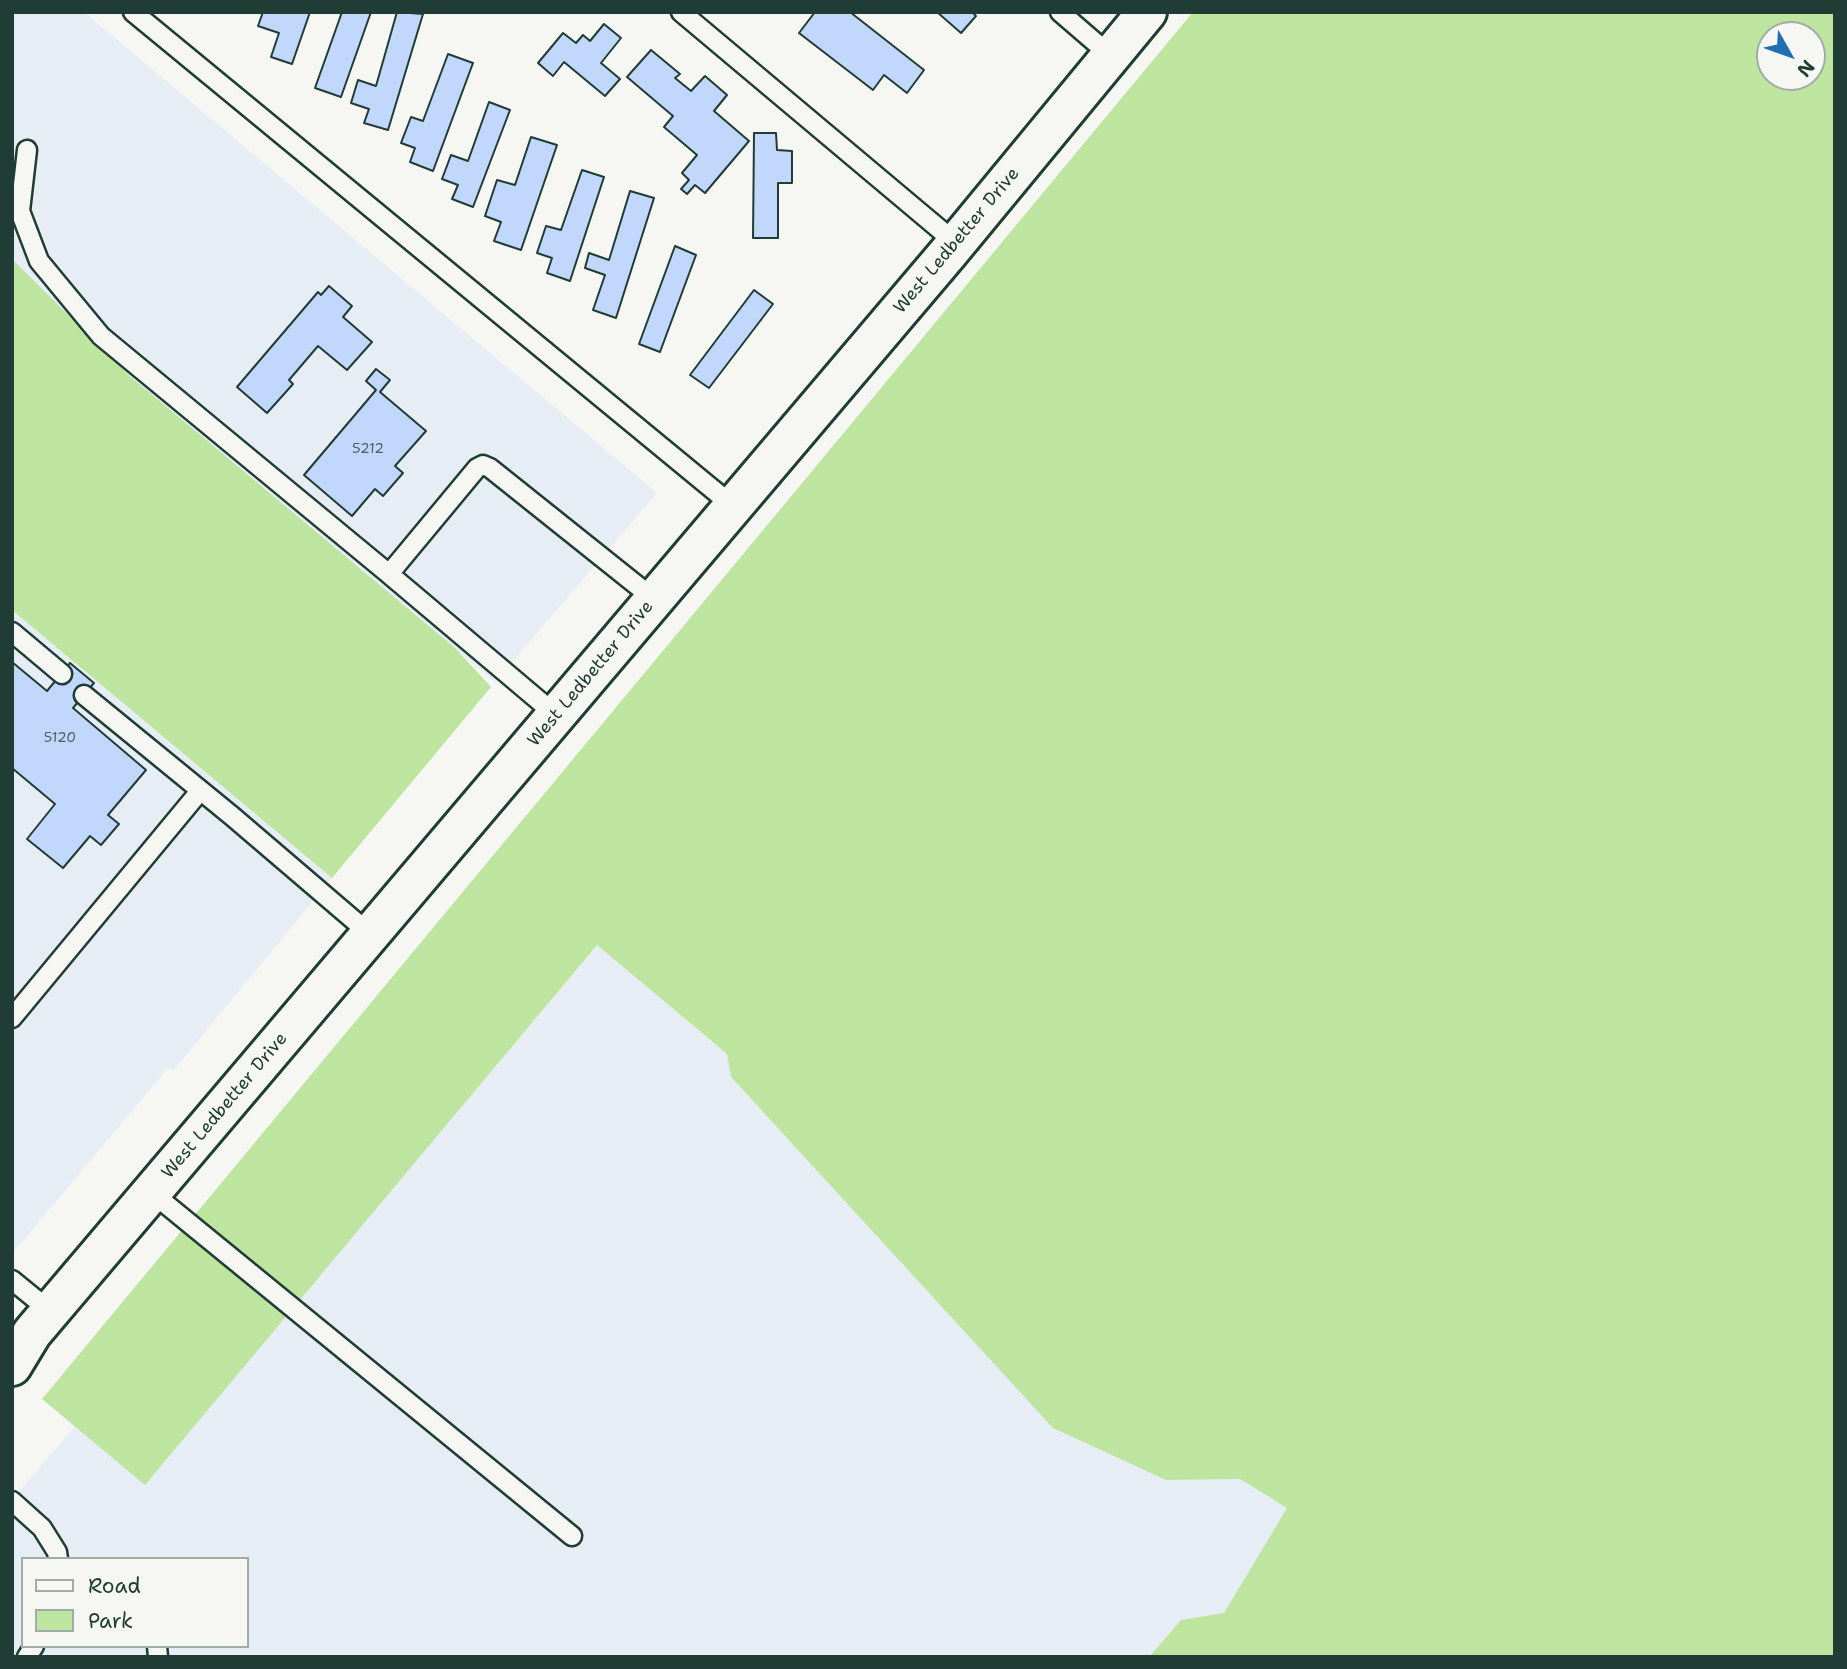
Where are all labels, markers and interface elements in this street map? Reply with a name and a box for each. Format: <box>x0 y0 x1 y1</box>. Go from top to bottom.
north arrow <box>1756 21 1826 91</box>
text: N <box>1792 55 1820 82</box>
street label: West Ledbetter Drive <box>890 164 1024 318</box>
house number: 5212 <box>352 441 384 457</box>
street label: West Ledbetter Drive <box>524 597 658 751</box>
house number: 5120 <box>44 730 76 746</box>
street label: West Ledbetter Drive <box>158 1029 292 1183</box>
legend <box>21 1557 248 1648</box>
text: Road <box>88 1572 141 1600</box>
text: Park <box>88 1607 133 1635</box>

